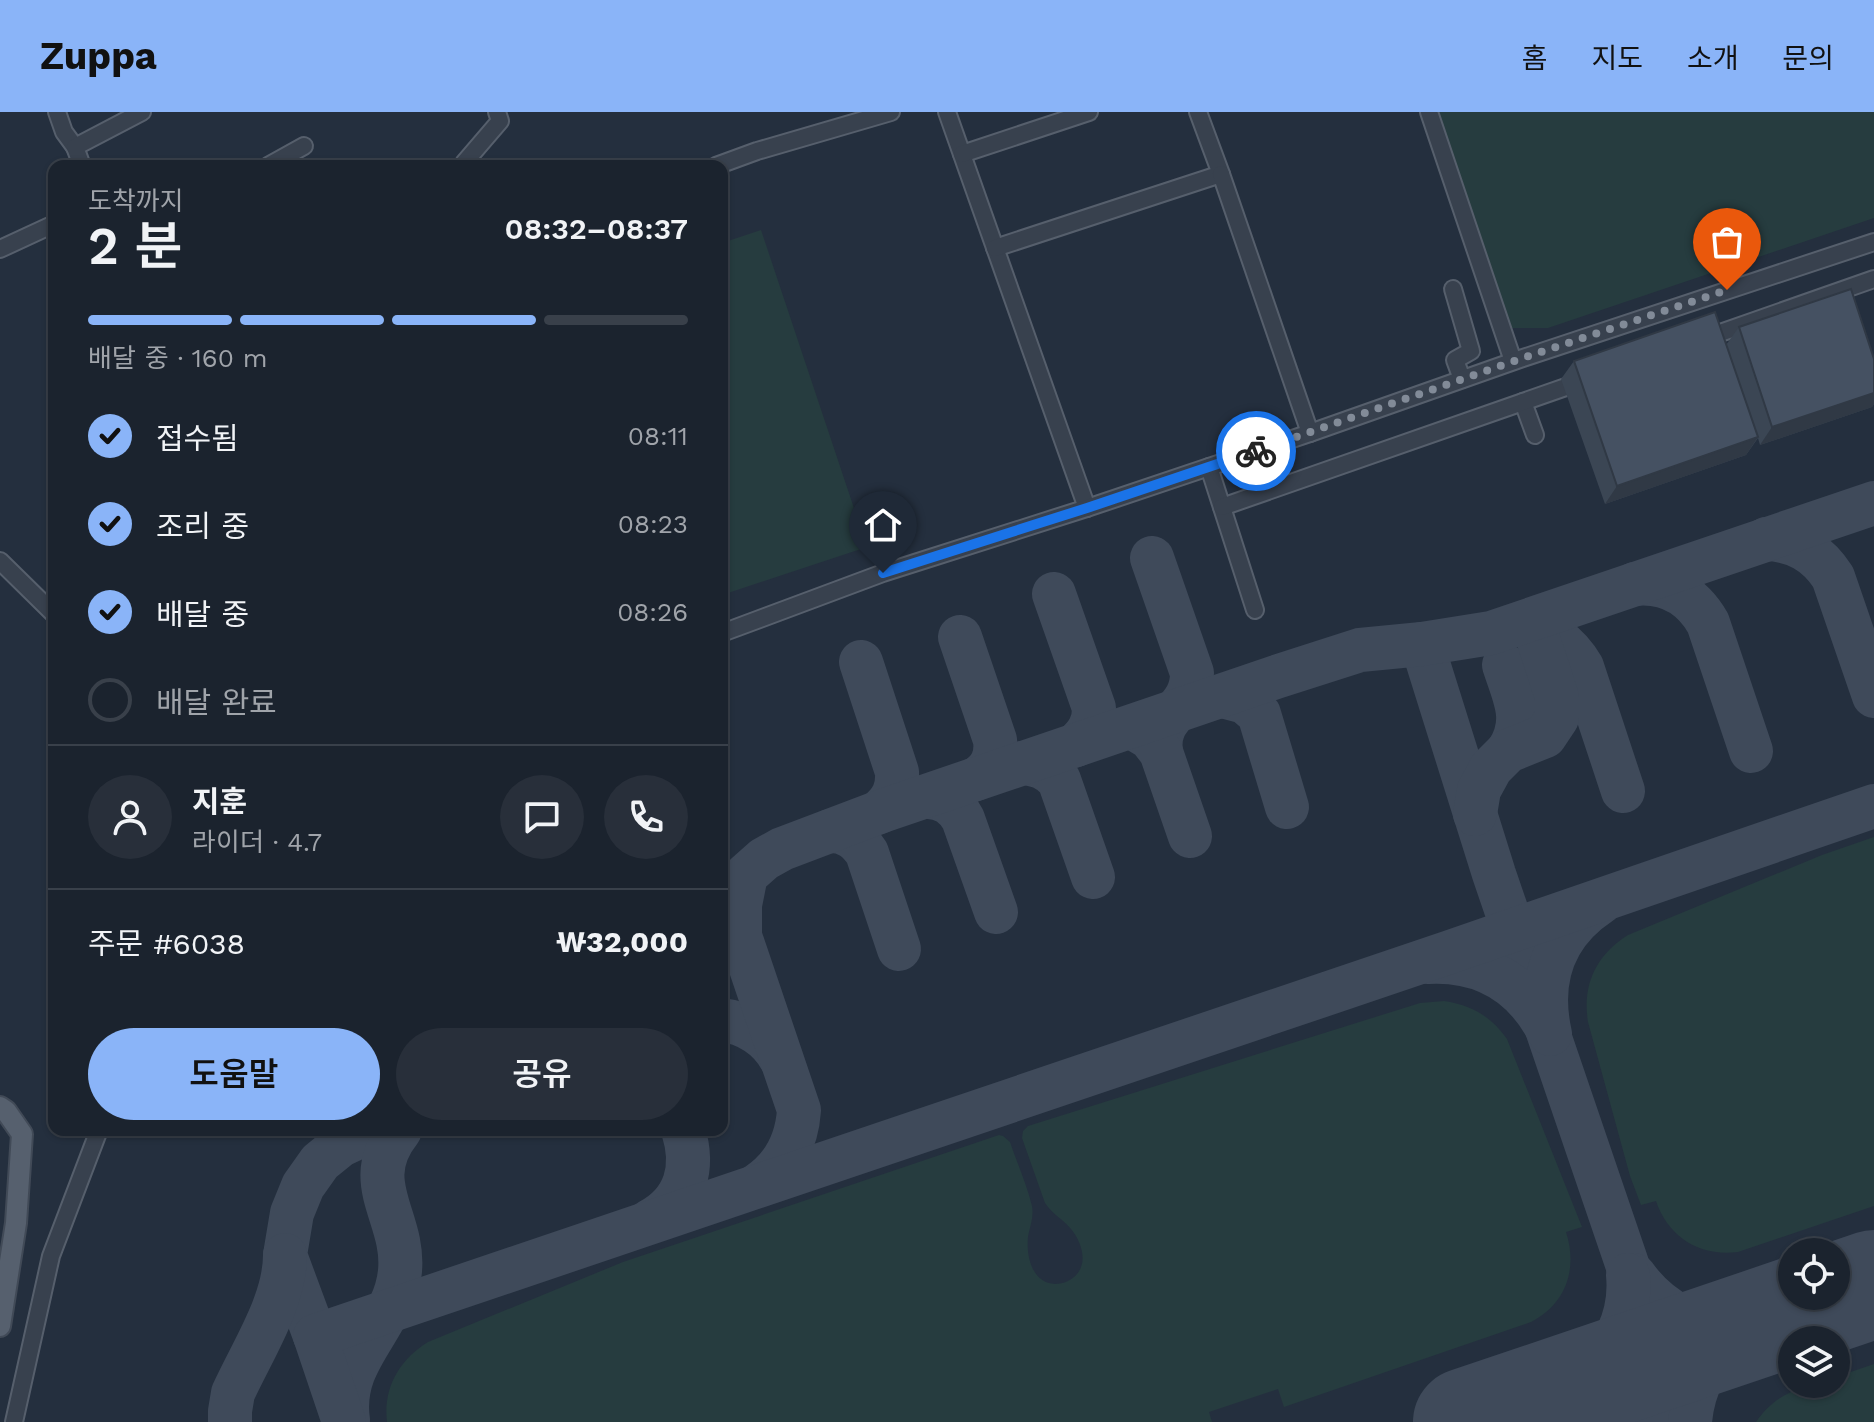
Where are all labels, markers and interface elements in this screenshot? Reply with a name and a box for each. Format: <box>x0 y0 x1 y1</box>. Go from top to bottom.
text: Zuppa <box>40 34 157 78</box>
text: 홈 <box>1522 42 1547 75</box>
text: 지도 <box>1591 42 1643 75</box>
text: 소개 <box>1687 42 1738 75</box>
text: 문의 <box>1782 42 1834 75</box>
text: 도착까지 <box>88 186 184 216</box>
pin <box>1693 208 1761 290</box>
text: 08:32–08:37 <box>505 211 688 246</box>
text: 2 분 <box>88 216 182 277</box>
icon: bag <box>1705 220 1749 264</box>
text: 배달 중 · 160 m <box>88 343 267 373</box>
courier <box>1216 411 1296 491</box>
icon: check <box>88 414 132 458</box>
text: 접수됨 <box>156 421 239 456</box>
text: 08:11 <box>628 421 688 451</box>
icon: bike <box>1234 429 1278 473</box>
pin <box>849 491 917 573</box>
icon: check <box>88 502 132 546</box>
icon: home <box>861 503 905 547</box>
text: 조리 중 <box>156 509 249 544</box>
text: 08:23 <box>618 509 688 539</box>
icon: check <box>88 590 132 634</box>
text: 배달 중 <box>156 597 249 632</box>
text: 08:26 <box>617 597 688 627</box>
text: 배달 완료 <box>156 685 277 720</box>
button: person <box>88 775 172 859</box>
button: chat <box>500 775 584 859</box>
button: phone <box>604 775 688 859</box>
text: 지훈 <box>192 784 247 819</box>
text: 라이더 · 4.7 <box>192 827 322 857</box>
text: ₩32,000 <box>556 924 688 959</box>
text: 주문 #6038 <box>88 926 245 961</box>
button: 도움말 <box>88 1028 380 1120</box>
button: 공유 <box>396 1028 688 1120</box>
map controls <box>1778 1238 1850 1398</box>
button: locate <box>1778 1238 1850 1310</box>
button: layers <box>1778 1326 1850 1398</box>

